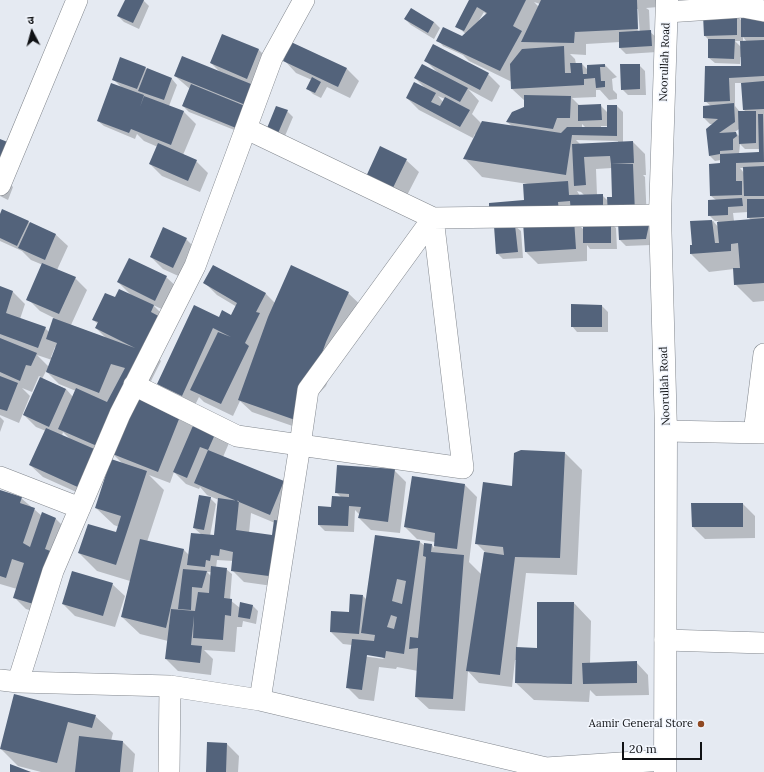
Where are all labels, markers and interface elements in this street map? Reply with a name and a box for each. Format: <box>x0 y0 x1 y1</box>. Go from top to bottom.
north arrow <box>12 12 52 52</box>
text: उ <box>27 13 35 27</box>
street label: Noorullah Road <box>657 22 673 102</box>
street label: Noorullah Road <box>657 346 673 426</box>
place label: Aamir General Store <box>589 717 693 731</box>
marker: Aamir General Store <box>696 719 706 729</box>
scale bar <box>624 734 704 760</box>
text: 20 m <box>629 741 657 756</box>

